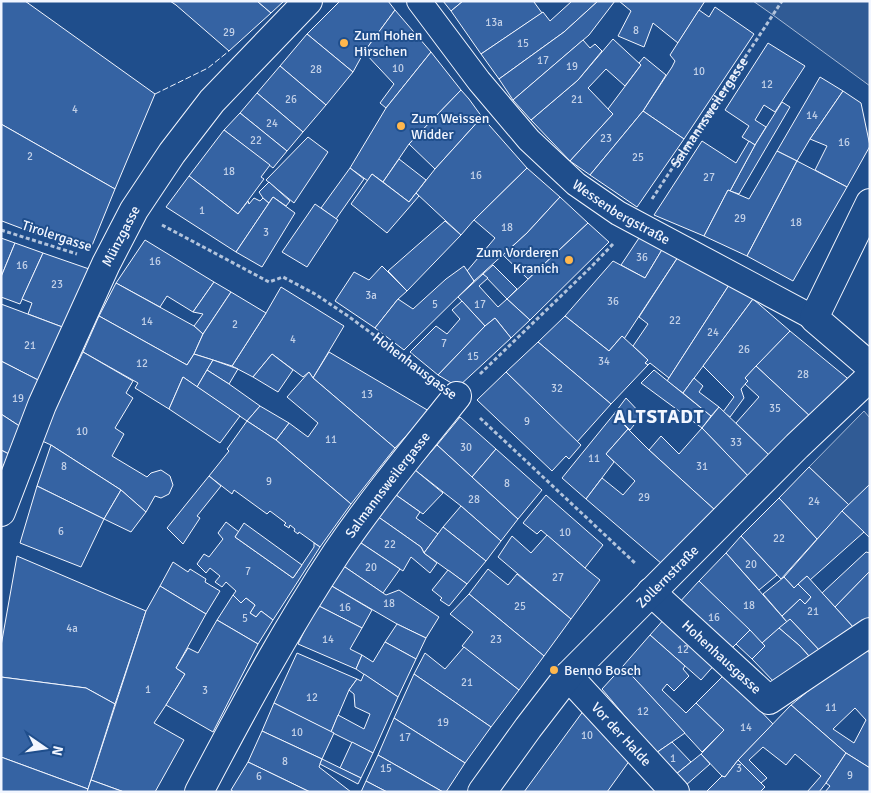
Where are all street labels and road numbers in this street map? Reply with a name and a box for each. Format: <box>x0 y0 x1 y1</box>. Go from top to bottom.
street label: Salmannsweilergasse <box>667 53 752 171</box>
street label: Wessenbergstraße <box>569 176 673 248</box>
street label: Münzgasse <box>98 202 143 269</box>
street label: Tirolergasse <box>20 217 94 255</box>
street label: Hohenhausgasse <box>369 329 461 403</box>
street label: Salmannsweilergasse <box>341 428 433 541</box>
street label: Zollernstraße <box>632 541 702 611</box>
street label: Hohenhausgasse <box>679 616 765 697</box>
street label: Vor der Halde <box>588 699 655 769</box>

